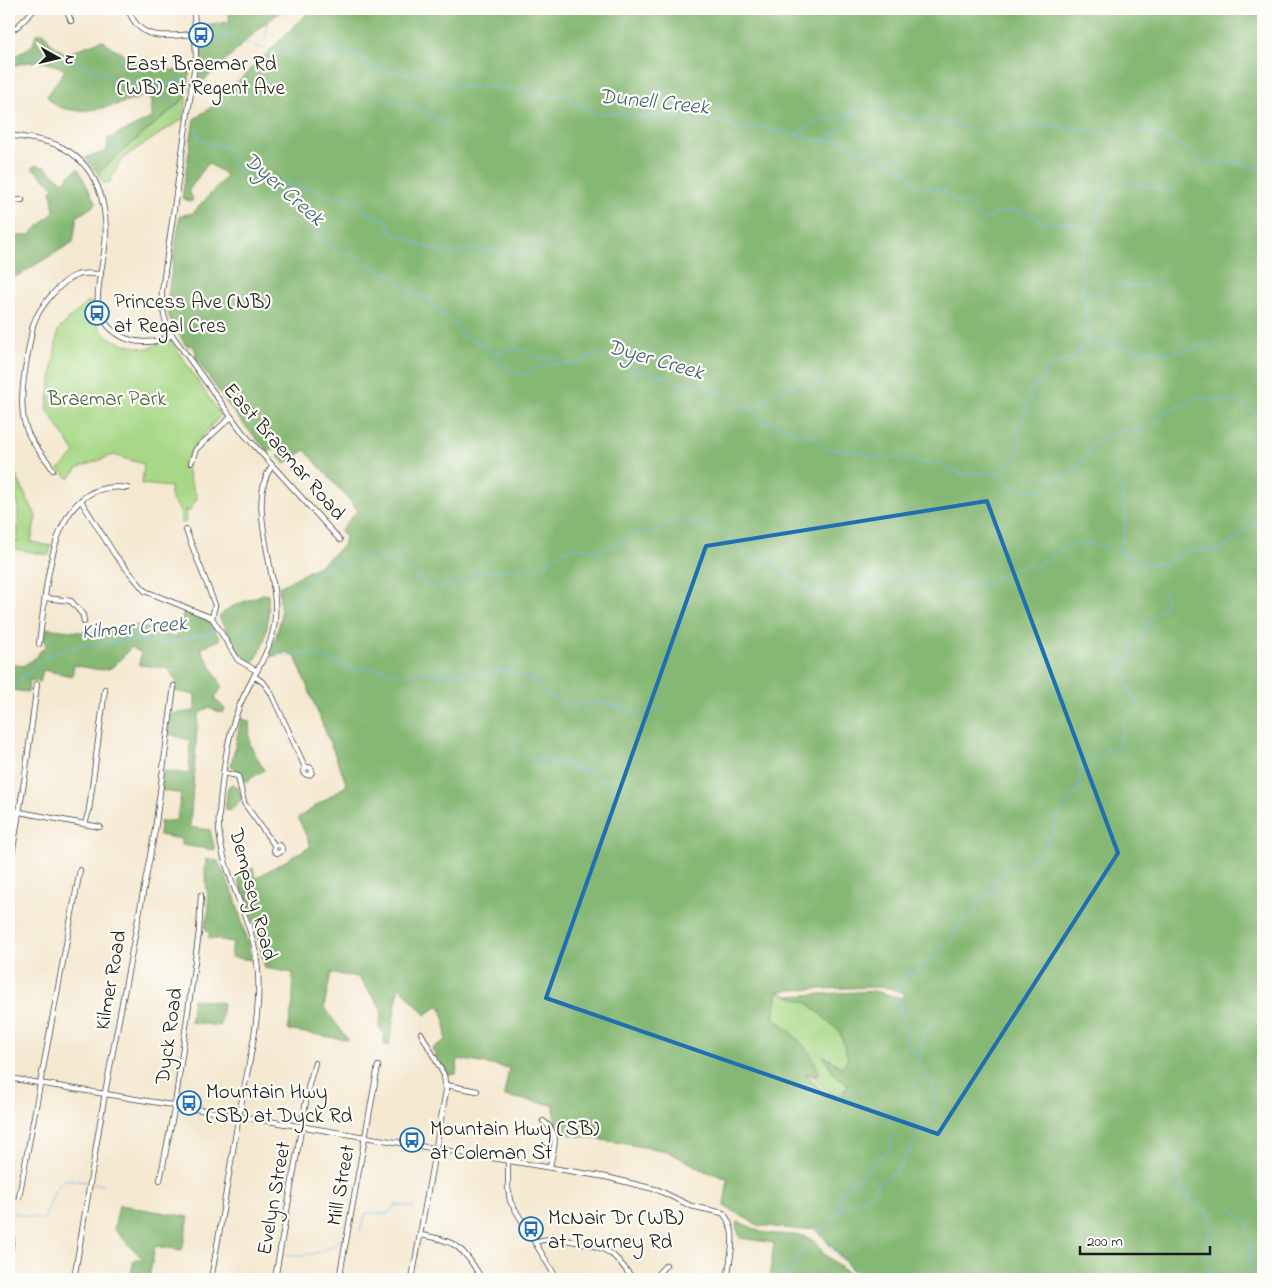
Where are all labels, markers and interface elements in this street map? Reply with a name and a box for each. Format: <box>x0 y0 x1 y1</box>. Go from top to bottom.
bus stop icon: East Braemar Rd (WB) at Regent Ave <box>188 22 214 48</box>
north arrow <box>32 32 82 82</box>
place label: East Braemar Rd (WB) at Regent Ave <box>117 50 286 106</box>
text: N <box>58 53 80 66</box>
water label: Dunell Creek <box>597 81 712 125</box>
water label: Dyer Creek <box>235 146 332 236</box>
place label: Princess Ave (NB) at Regal Cres <box>114 288 271 344</box>
bus stop icon: Princess Ave (NB) at Regal Cres <box>84 300 110 326</box>
water label: Dyer Creek <box>603 332 708 390</box>
street label: East Braemar Road <box>215 377 352 528</box>
park label: Braemar Park <box>47 385 167 415</box>
water label: Kilmer Creek <box>80 608 190 650</box>
street label: Dempsey Road <box>218 824 284 964</box>
street label: Kilmer Road <box>88 928 136 1033</box>
street label: Dyck Road <box>148 986 194 1088</box>
place label: Mountain Hwy (SB) at Dyck Rd <box>206 1078 353 1134</box>
bus stop icon: Mountain Hwy (SB) at Dyck Rd <box>176 1090 202 1116</box>
place label: Mountain Hwy (SB) at Coleman St <box>430 1115 599 1169</box>
bus stop icon: Mountain Hwy (SB) at Coleman St <box>399 1127 425 1153</box>
street label: Evelyn Street <box>250 1139 302 1258</box>
street label: Mill Street <box>320 1142 364 1228</box>
place label: McNair Dr (WB) at Tourney Rd <box>548 1204 684 1260</box>
bus stop icon: McNair Dr (WB) at Tourney Rd <box>518 1216 544 1242</box>
scale bar <box>1080 1223 1210 1255</box>
text: 200 m <box>1087 1231 1123 1253</box>

